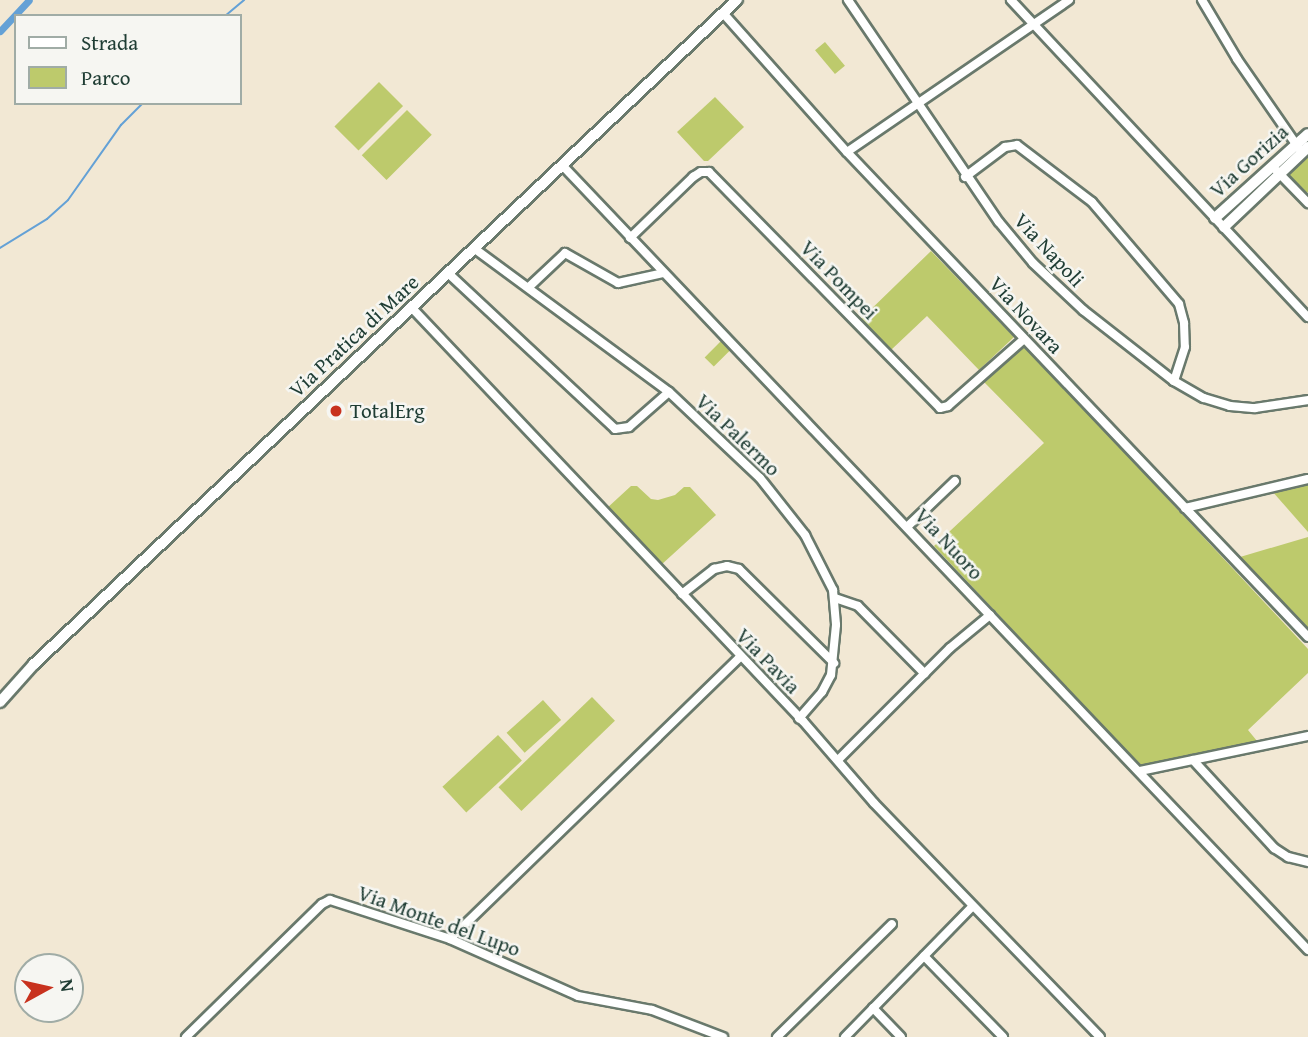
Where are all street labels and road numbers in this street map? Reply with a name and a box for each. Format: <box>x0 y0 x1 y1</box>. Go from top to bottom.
street label: Via Gorizia <box>1205 119 1293 203</box>
street label: Via Napoli <box>1009 208 1089 292</box>
street label: Via Pompei <box>795 235 883 325</box>
street label: Via Pratica di Mare <box>284 269 424 403</box>
street label: Via Novara <box>984 271 1068 359</box>
street label: Via Palermo <box>691 389 785 481</box>
street label: Via Nuoro <box>909 503 989 585</box>
street label: Via Pavia <box>731 623 805 699</box>
street label: Via Monte del Lupo <box>354 880 524 962</box>

